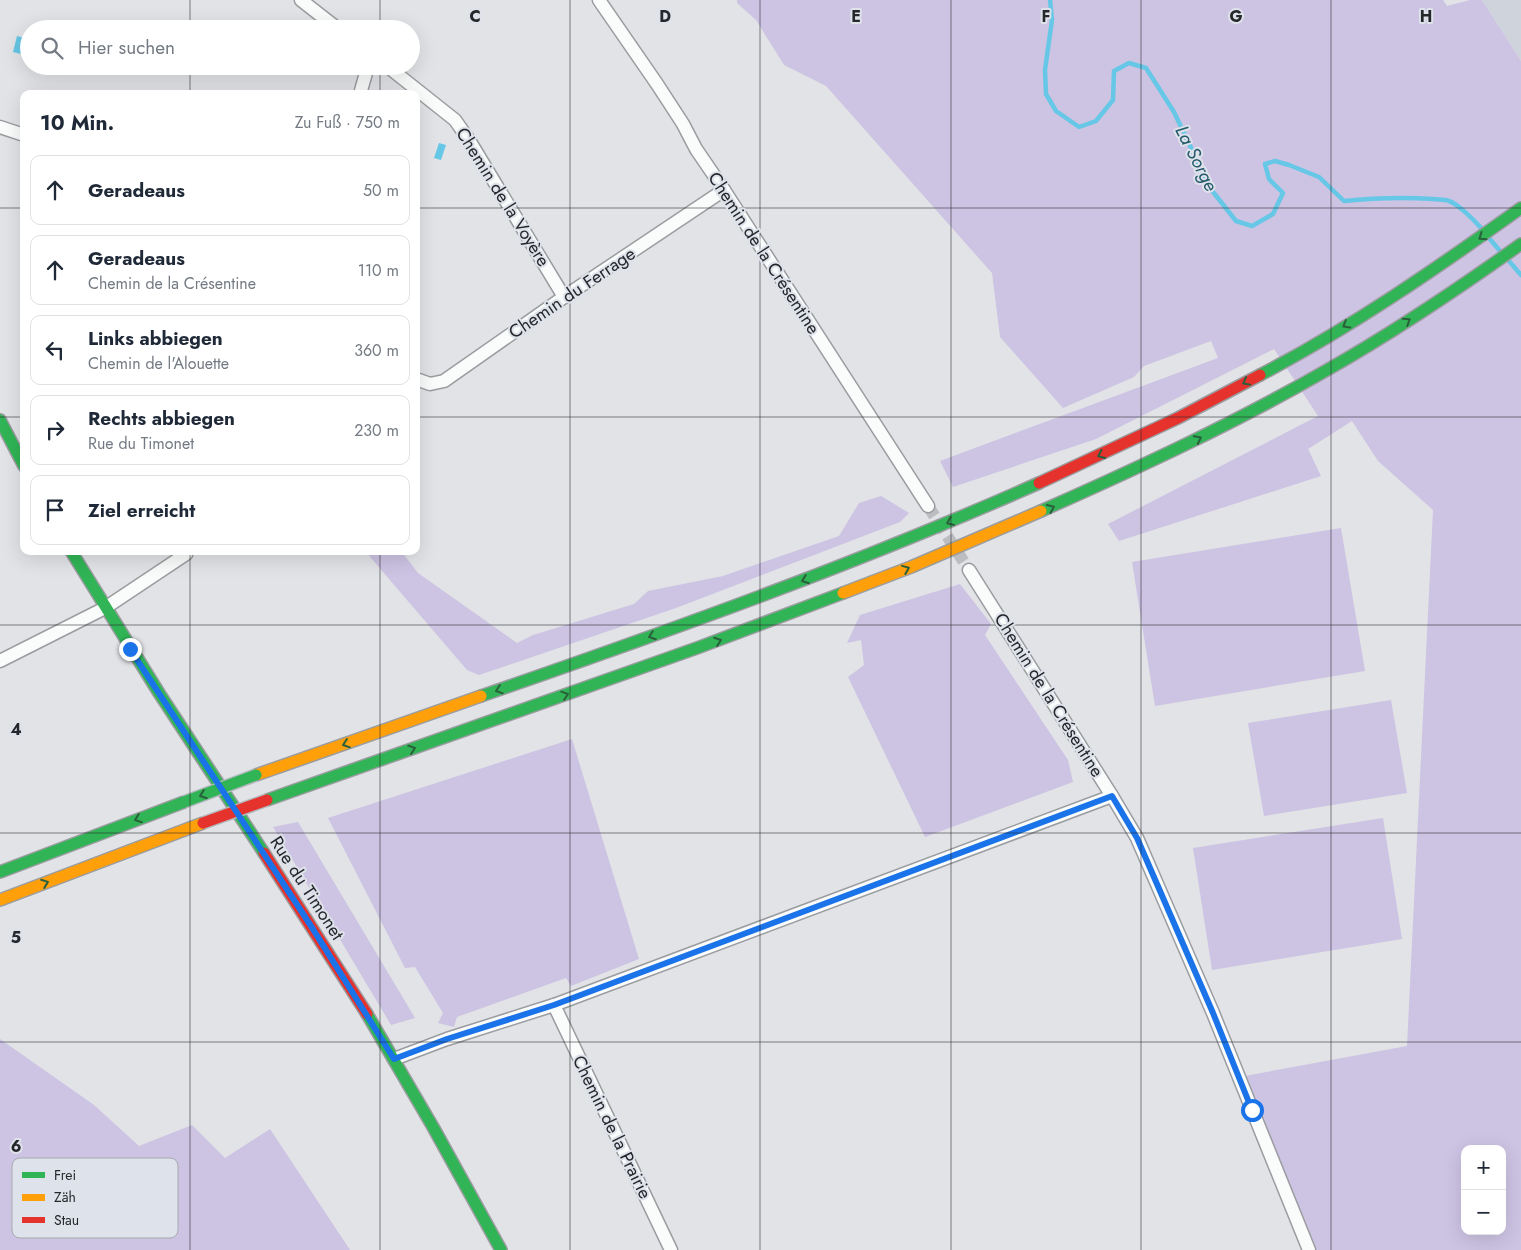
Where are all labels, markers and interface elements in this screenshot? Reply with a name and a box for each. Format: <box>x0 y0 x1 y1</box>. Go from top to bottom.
text: C <box>469 5 481 28</box>
text: D <box>659 5 671 28</box>
text: E <box>851 5 861 28</box>
text: F <box>1042 5 1050 28</box>
text: G <box>1229 5 1243 28</box>
text: H <box>1420 5 1432 28</box>
search box <box>20 20 420 75</box>
icon: search <box>38 34 66 62</box>
text: Hier suchen <box>78 34 175 61</box>
text: 10 Min. <box>40 108 114 138</box>
text: Zu Fuß · 750 m <box>295 111 400 134</box>
water label: La Sorge <box>1168 121 1225 196</box>
street label: Chemin de la Voyère <box>450 122 556 272</box>
street label: Chemin de la Crésentine <box>702 167 826 339</box>
icon: ahead <box>41 176 69 204</box>
text: Geradeaus <box>88 177 185 204</box>
text: 50 m <box>363 179 399 202</box>
one-way arrow <box>1478 231 1488 240</box>
street label: Chemin du Ferrage <box>503 241 641 345</box>
text: Geradeaus <box>88 245 185 272</box>
icon: ahead <box>41 256 69 284</box>
text: 110 m <box>358 259 399 282</box>
text: Chemin de la Crésentine <box>88 272 256 295</box>
one-way arrow <box>1402 318 1411 328</box>
one-way arrow <box>1342 319 1351 329</box>
text: Links abbiegen <box>88 325 223 352</box>
icon: left <box>41 336 69 364</box>
text: 360 m <box>354 339 399 362</box>
text: Chemin de l'Alouette <box>88 352 229 375</box>
one-way arrow <box>1243 376 1252 386</box>
text: Rechts abbiegen <box>88 405 235 432</box>
icon: right <box>41 416 69 444</box>
text: 230 m <box>354 419 399 442</box>
text: Rue du Timonet <box>88 432 194 455</box>
one-way arrow <box>1193 435 1202 445</box>
one-way arrow <box>1097 449 1106 460</box>
icon: arrive <box>41 496 69 524</box>
text: Ziel erreicht <box>88 497 195 524</box>
one-way arrow <box>1046 503 1055 514</box>
one-way arrow <box>946 516 955 526</box>
one-way arrow <box>901 565 910 575</box>
one-way arrow <box>801 573 810 584</box>
street label: Chemin de la Crésentine <box>988 608 1110 782</box>
one-way arrow <box>649 630 657 640</box>
one-way arrow <box>714 636 722 646</box>
route end <box>119 638 142 661</box>
one-way arrow <box>495 684 504 694</box>
one-way arrow <box>561 691 569 701</box>
text: 4 <box>10 718 22 741</box>
one-way arrow <box>342 738 350 748</box>
one-way arrow <box>407 745 416 755</box>
one-way arrow <box>199 789 208 799</box>
one-way arrow <box>134 813 143 823</box>
street label: Rue du Timonet <box>264 831 351 946</box>
one-way arrow <box>41 878 49 888</box>
text: 5 <box>11 926 21 949</box>
street label: Chemin de la Prairie <box>566 1051 658 1203</box>
route start <box>1241 1099 1264 1122</box>
text: 6 <box>11 1135 21 1158</box>
map controls <box>1461 1145 1506 1235</box>
button: + <box>1461 1145 1506 1190</box>
legend <box>12 1158 178 1238</box>
text: Frei <box>54 1165 76 1185</box>
text: Zäh <box>54 1187 76 1207</box>
button: − <box>1461 1190 1506 1235</box>
text: Stau <box>54 1210 79 1230</box>

